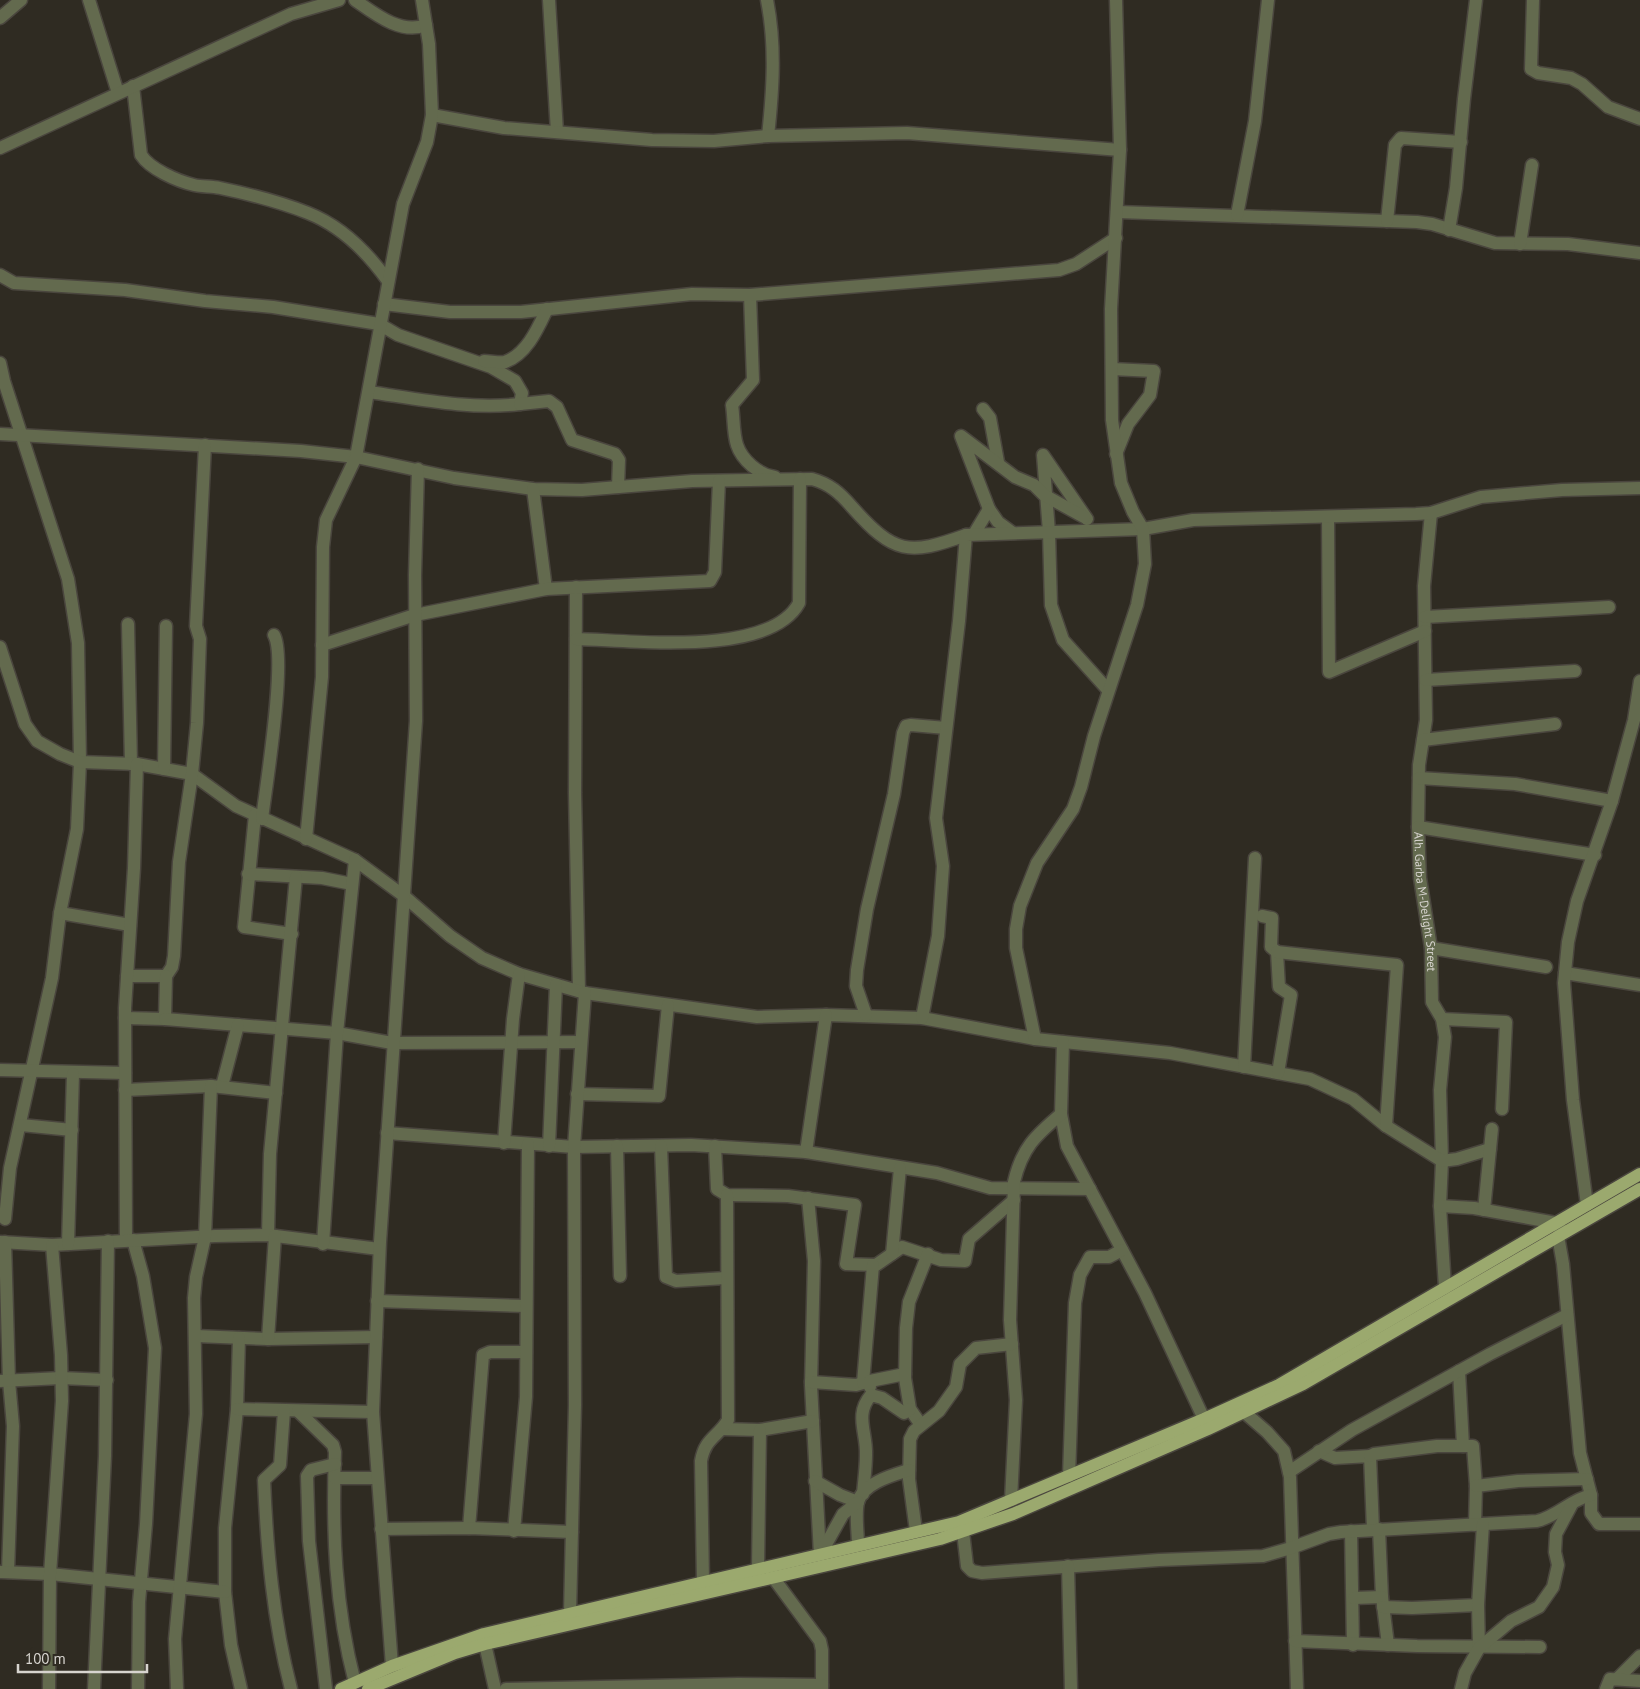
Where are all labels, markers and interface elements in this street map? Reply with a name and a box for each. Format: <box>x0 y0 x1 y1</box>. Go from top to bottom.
street label: Alh. Garba M-Delight Street <box>1411 831 1439 972</box>
scale bar <box>18 1642 146 1674</box>
text: 100 m <box>25 1649 66 1668</box>

